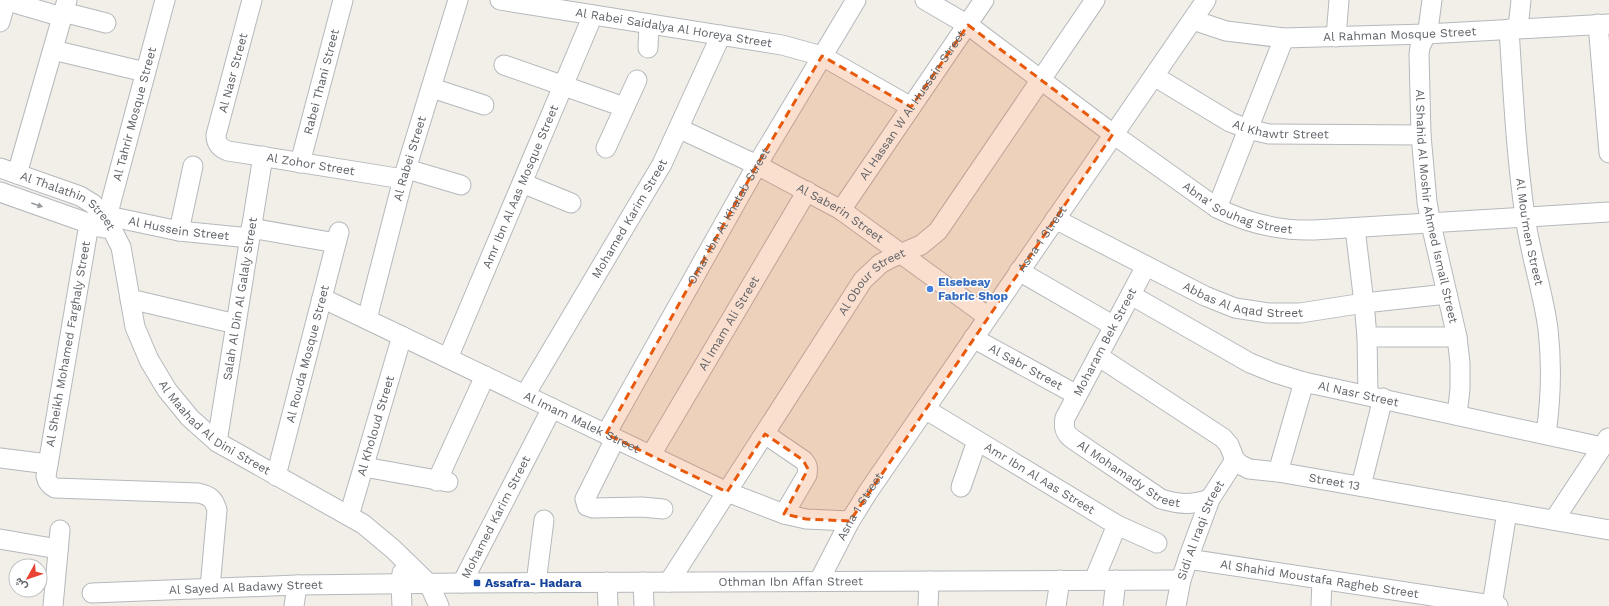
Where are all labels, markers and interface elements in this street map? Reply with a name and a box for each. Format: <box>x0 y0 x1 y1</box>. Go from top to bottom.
street label: Al Rabei Saidalya Al Horeya Street <box>575 5 773 50</box>
street label: Al Rahman Mosque Street <box>1323 24 1477 44</box>
street label: Al Hassan W Al Hussein Street <box>857 27 968 183</box>
street label: Rabei Thani Street <box>301 28 342 136</box>
street label: Al Nasr Street <box>216 32 250 114</box>
street label: Al Tahrir Mosque Street <box>110 46 159 182</box>
street label: Al Shahid Al Moshir Ahmed Ismail Street <box>1413 89 1461 325</box>
street label: Amr Ibn Al Aas Mosque Street <box>480 103 561 270</box>
street label: Al Rabei Street <box>391 114 429 203</box>
street label: Al Khawtr Street <box>1231 117 1329 141</box>
street label: Omar Ibn Al Khatab Street <box>684 145 773 287</box>
street label: Al Zohor Street <box>265 150 356 178</box>
street label: Mohamed Karim Street <box>589 157 670 281</box>
street label: Al Thalathin Street <box>19 169 118 233</box>
street label: Al Mou'men Street <box>1513 177 1546 287</box>
street label: Abna' Souhag Street <box>1180 179 1293 237</box>
street label: Al Saberin Street <box>794 181 886 245</box>
one-way arrow <box>31 203 43 209</box>
street label: Asna 1 Street <box>1014 203 1070 274</box>
street label: Al Hussein Street <box>127 214 230 243</box>
street label: Salah Al Din Al Galaly Street <box>220 216 260 381</box>
street label: Al Sheikh Mohamed Farghaly Street <box>43 240 93 448</box>
street label: Al Obour Street <box>835 246 907 318</box>
street label: Al Imam Ali Street <box>696 274 762 373</box>
place label: Elsebeay Fabric Shop <box>938 275 1009 303</box>
street label: Abbas Al Aqad Street <box>1181 279 1304 320</box>
street label: Al Rouda Mosque Street <box>283 284 332 424</box>
marker: Elsebeay Fabric Shop <box>925 284 935 294</box>
street label: Moharam Bek Street <box>1071 286 1139 398</box>
street label: Al Sabr Street <box>986 341 1065 393</box>
street label: Al Kholoud Street <box>354 374 397 478</box>
street label: Al Maahad Al Dini Street <box>156 378 273 478</box>
street label: Al Nasr Street <box>1317 378 1400 409</box>
street label: Al Imam Malek Street <box>521 389 642 456</box>
street label: Al Mohamady Street <box>1075 437 1181 510</box>
street label: Amr Ibn Al Aas Street <box>982 440 1097 517</box>
street label: Mohamed Karim Street <box>459 454 533 581</box>
street label: Asna 1 Street <box>834 470 886 543</box>
street label: Street 13 <box>1308 471 1361 493</box>
street label: Sidi Al Iraqi Street <box>1174 478 1227 582</box>
street label: Al Shahid Moustafa Ragheb Street <box>1219 557 1420 601</box>
north arrow <box>8 558 48 598</box>
street label: Othman Ibn Affan Street <box>719 574 863 589</box>
text: ش <box>11 575 30 593</box>
place label: Assafra- Hadara <box>485 576 582 590</box>
street label: Al Sayed Al Badawy Street <box>169 578 323 597</box>
marker: Assafra- Hadara <box>472 578 482 588</box>

